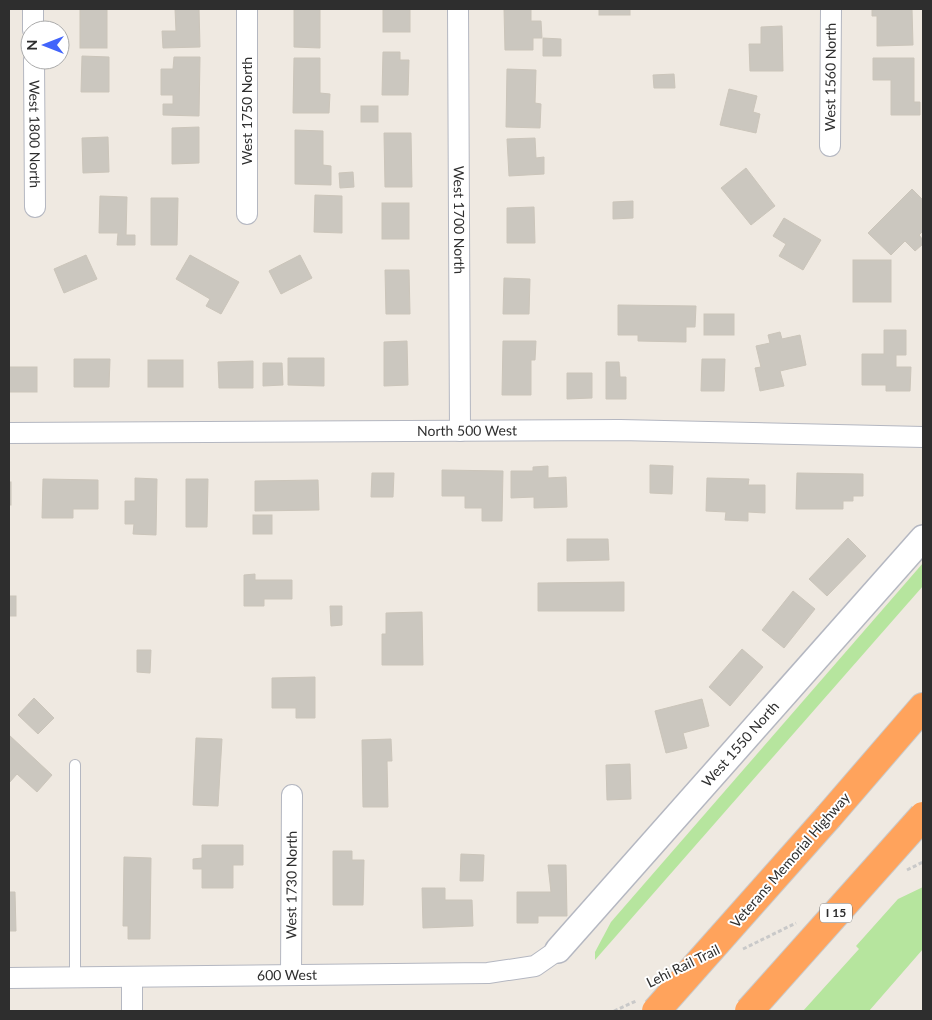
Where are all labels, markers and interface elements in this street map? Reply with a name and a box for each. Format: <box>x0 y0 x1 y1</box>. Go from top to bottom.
north arrow <box>20 20 70 70</box>
street label: West 1560 North <box>821 23 839 131</box>
text: N <box>23 40 40 50</box>
street label: West 1750 North <box>238 57 255 165</box>
street label: West 1800 North <box>26 80 44 188</box>
street label: West 1700 North <box>451 166 468 274</box>
street label: North 500 West <box>417 422 517 439</box>
street label: West 1550 North <box>698 698 782 790</box>
street label: Veterans Memorial Highway <box>726 788 853 931</box>
street label: West 1730 North <box>282 831 300 939</box>
road number: I 15 <box>820 904 852 922</box>
street label: Lehi Rail Trail <box>643 940 722 991</box>
street label: 600 West <box>257 966 317 983</box>

